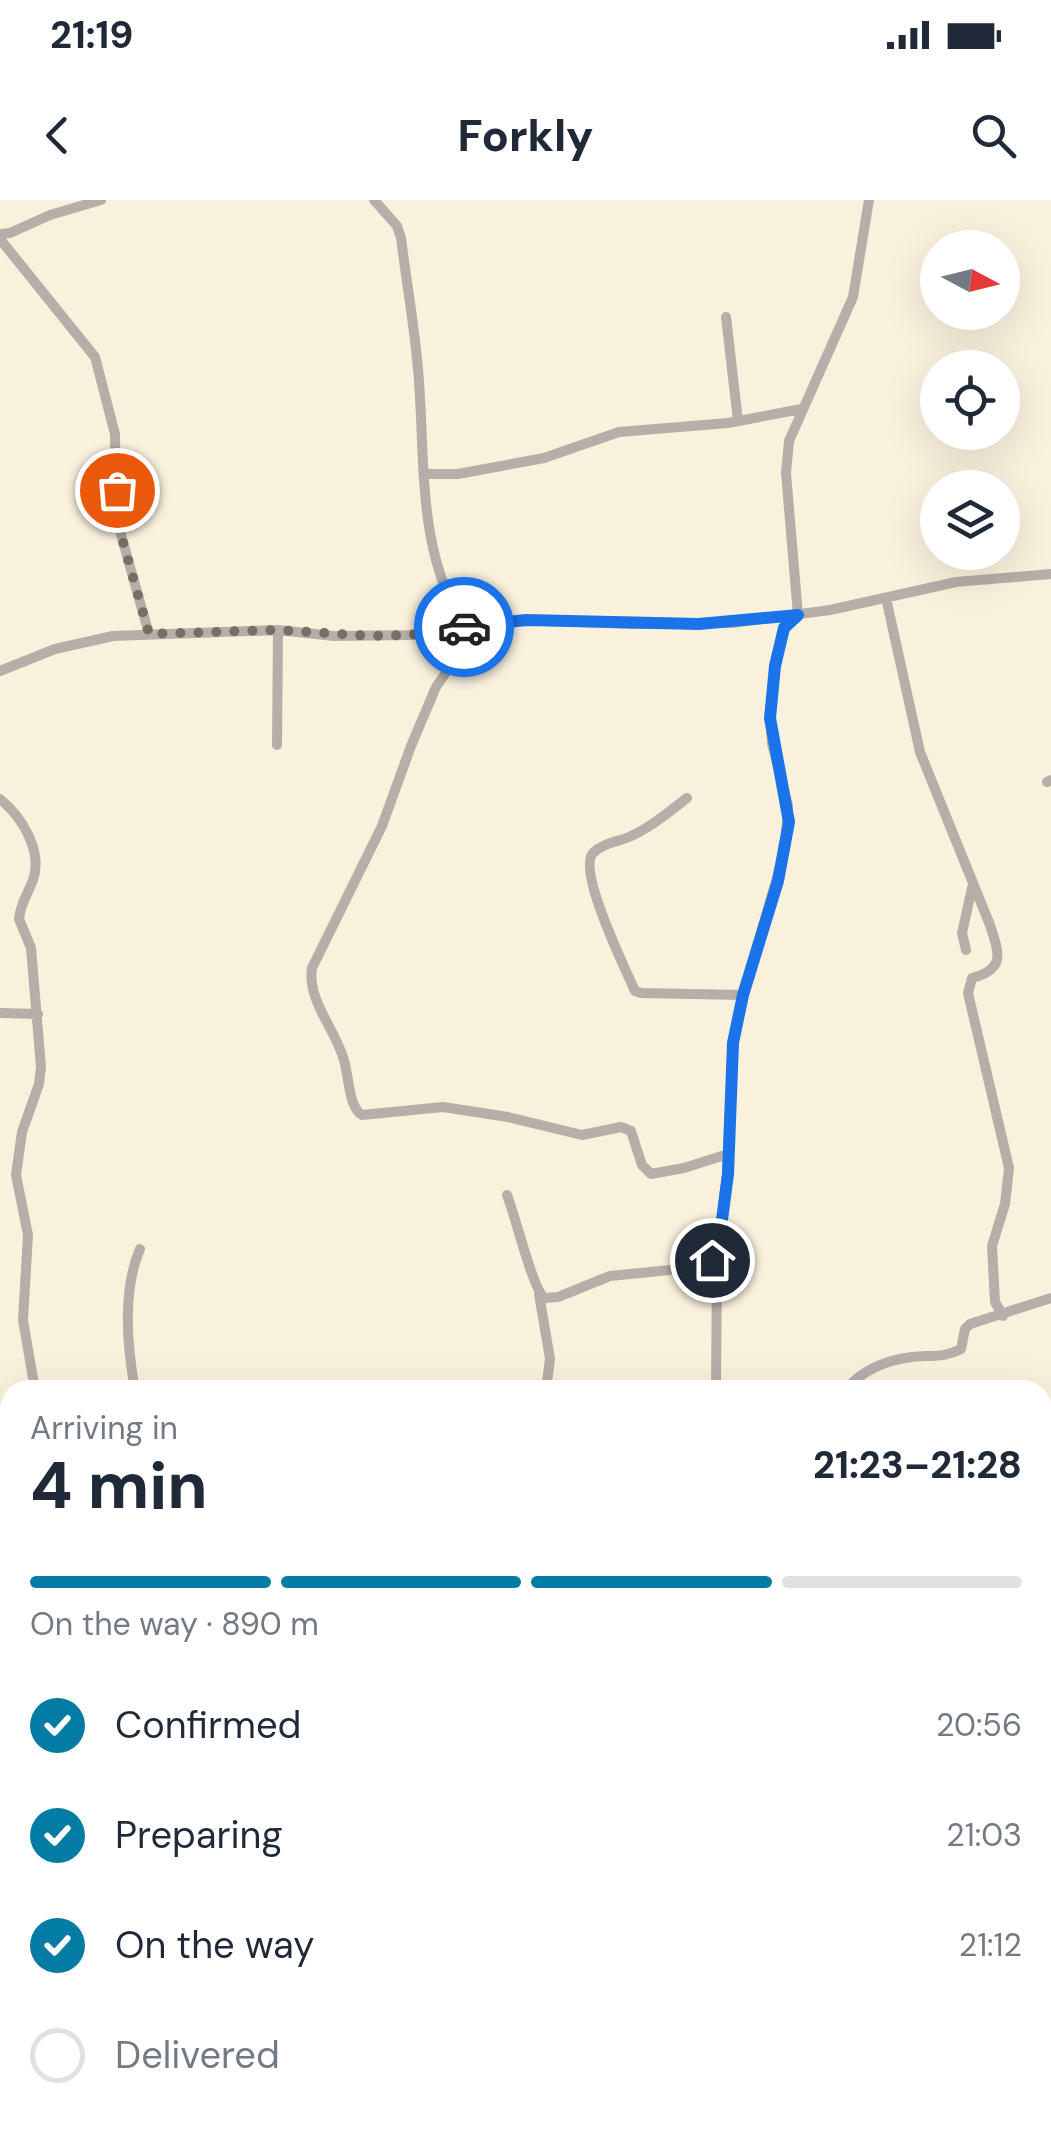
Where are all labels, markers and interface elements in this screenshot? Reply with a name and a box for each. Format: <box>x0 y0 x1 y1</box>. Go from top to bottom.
text: 21:19 <box>50 10 133 60</box>
text: Forkly <box>458 106 594 165</box>
icon: back <box>30 108 85 163</box>
icon: search <box>966 108 1021 163</box>
north arrow <box>920 230 1020 330</box>
map controls <box>920 230 1020 570</box>
button: locate <box>920 350 1020 450</box>
pin <box>75 448 160 533</box>
icon: bag <box>90 463 145 518</box>
button: layers <box>920 470 1020 570</box>
courier <box>414 577 514 677</box>
icon: car <box>437 600 492 655</box>
pin <box>670 1218 755 1303</box>
icon: home <box>685 1233 740 1288</box>
text: Arriving in <box>30 1407 178 1449</box>
text: 21:23–21:28 <box>813 1440 1022 1490</box>
text: 4 min <box>30 1444 208 1528</box>
text: On the way · 890 m <box>30 1603 319 1645</box>
icon: check <box>30 1698 85 1753</box>
text: Confirmed <box>115 1700 301 1750</box>
text: 20:56 <box>936 1704 1022 1746</box>
icon: check <box>30 1808 85 1863</box>
text: Preparing <box>115 1810 283 1860</box>
text: 21:03 <box>946 1814 1022 1856</box>
icon: check <box>30 1918 85 1973</box>
text: On the way <box>115 1920 314 1970</box>
text: 21:12 <box>959 1924 1022 1966</box>
text: Delivered <box>115 2030 280 2080</box>

